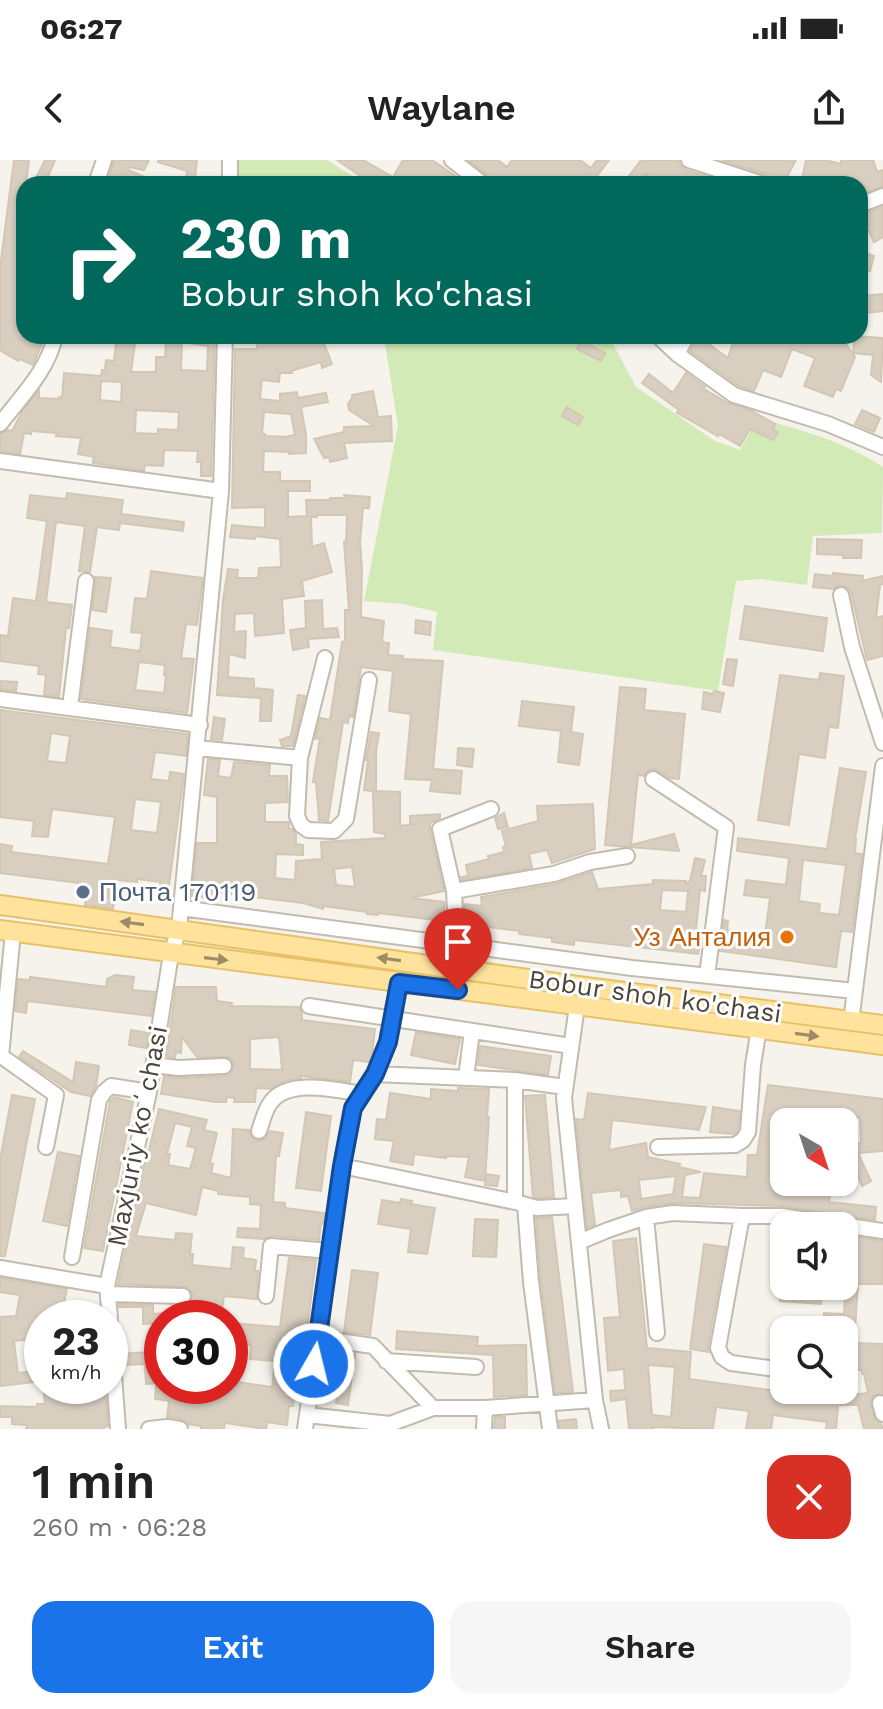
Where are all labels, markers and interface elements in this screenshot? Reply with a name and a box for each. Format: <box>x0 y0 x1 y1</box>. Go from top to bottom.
text: 06:27 <box>40 11 122 46</box>
icon: back <box>32 86 76 130</box>
icon: share <box>807 86 851 130</box>
text: Waylane <box>367 87 516 129</box>
text: 230 m <box>180 206 351 272</box>
icon: right <box>48 208 152 312</box>
text: Bobur shoh ko'chasi <box>180 273 533 315</box>
place label: Почта 170119 <box>99 877 256 907</box>
marker: Почта 170119 <box>74 883 92 901</box>
pin <box>424 908 492 990</box>
one-way arrow <box>119 916 144 929</box>
icon: arrive <box>436 920 480 964</box>
place label: Уз Анталия <box>634 922 771 952</box>
marker: Уз Анталия <box>778 928 796 946</box>
one-way arrow <box>377 952 402 965</box>
one-way arrow <box>204 953 229 966</box>
street label: Bobur shoh ko'chasi <box>527 963 783 1029</box>
street label: Maxjuriy koʻchasi <box>101 1023 173 1249</box>
one-way arrow <box>795 1029 820 1042</box>
north arrow <box>770 1108 858 1196</box>
map controls <box>770 1108 858 1404</box>
button: sound <box>770 1212 858 1300</box>
speed limit sign: 30 <box>144 1300 248 1404</box>
button: search <box>770 1316 858 1404</box>
text: 23 <box>52 1318 100 1365</box>
position arrow <box>272 1322 356 1406</box>
text: km/h <box>50 1360 102 1384</box>
text: 1 min <box>32 1453 155 1510</box>
button: close <box>767 1455 851 1539</box>
text: 260 m · 06:28 <box>32 1512 207 1542</box>
button: Exit <box>32 1601 434 1693</box>
button: Share <box>450 1601 851 1693</box>

